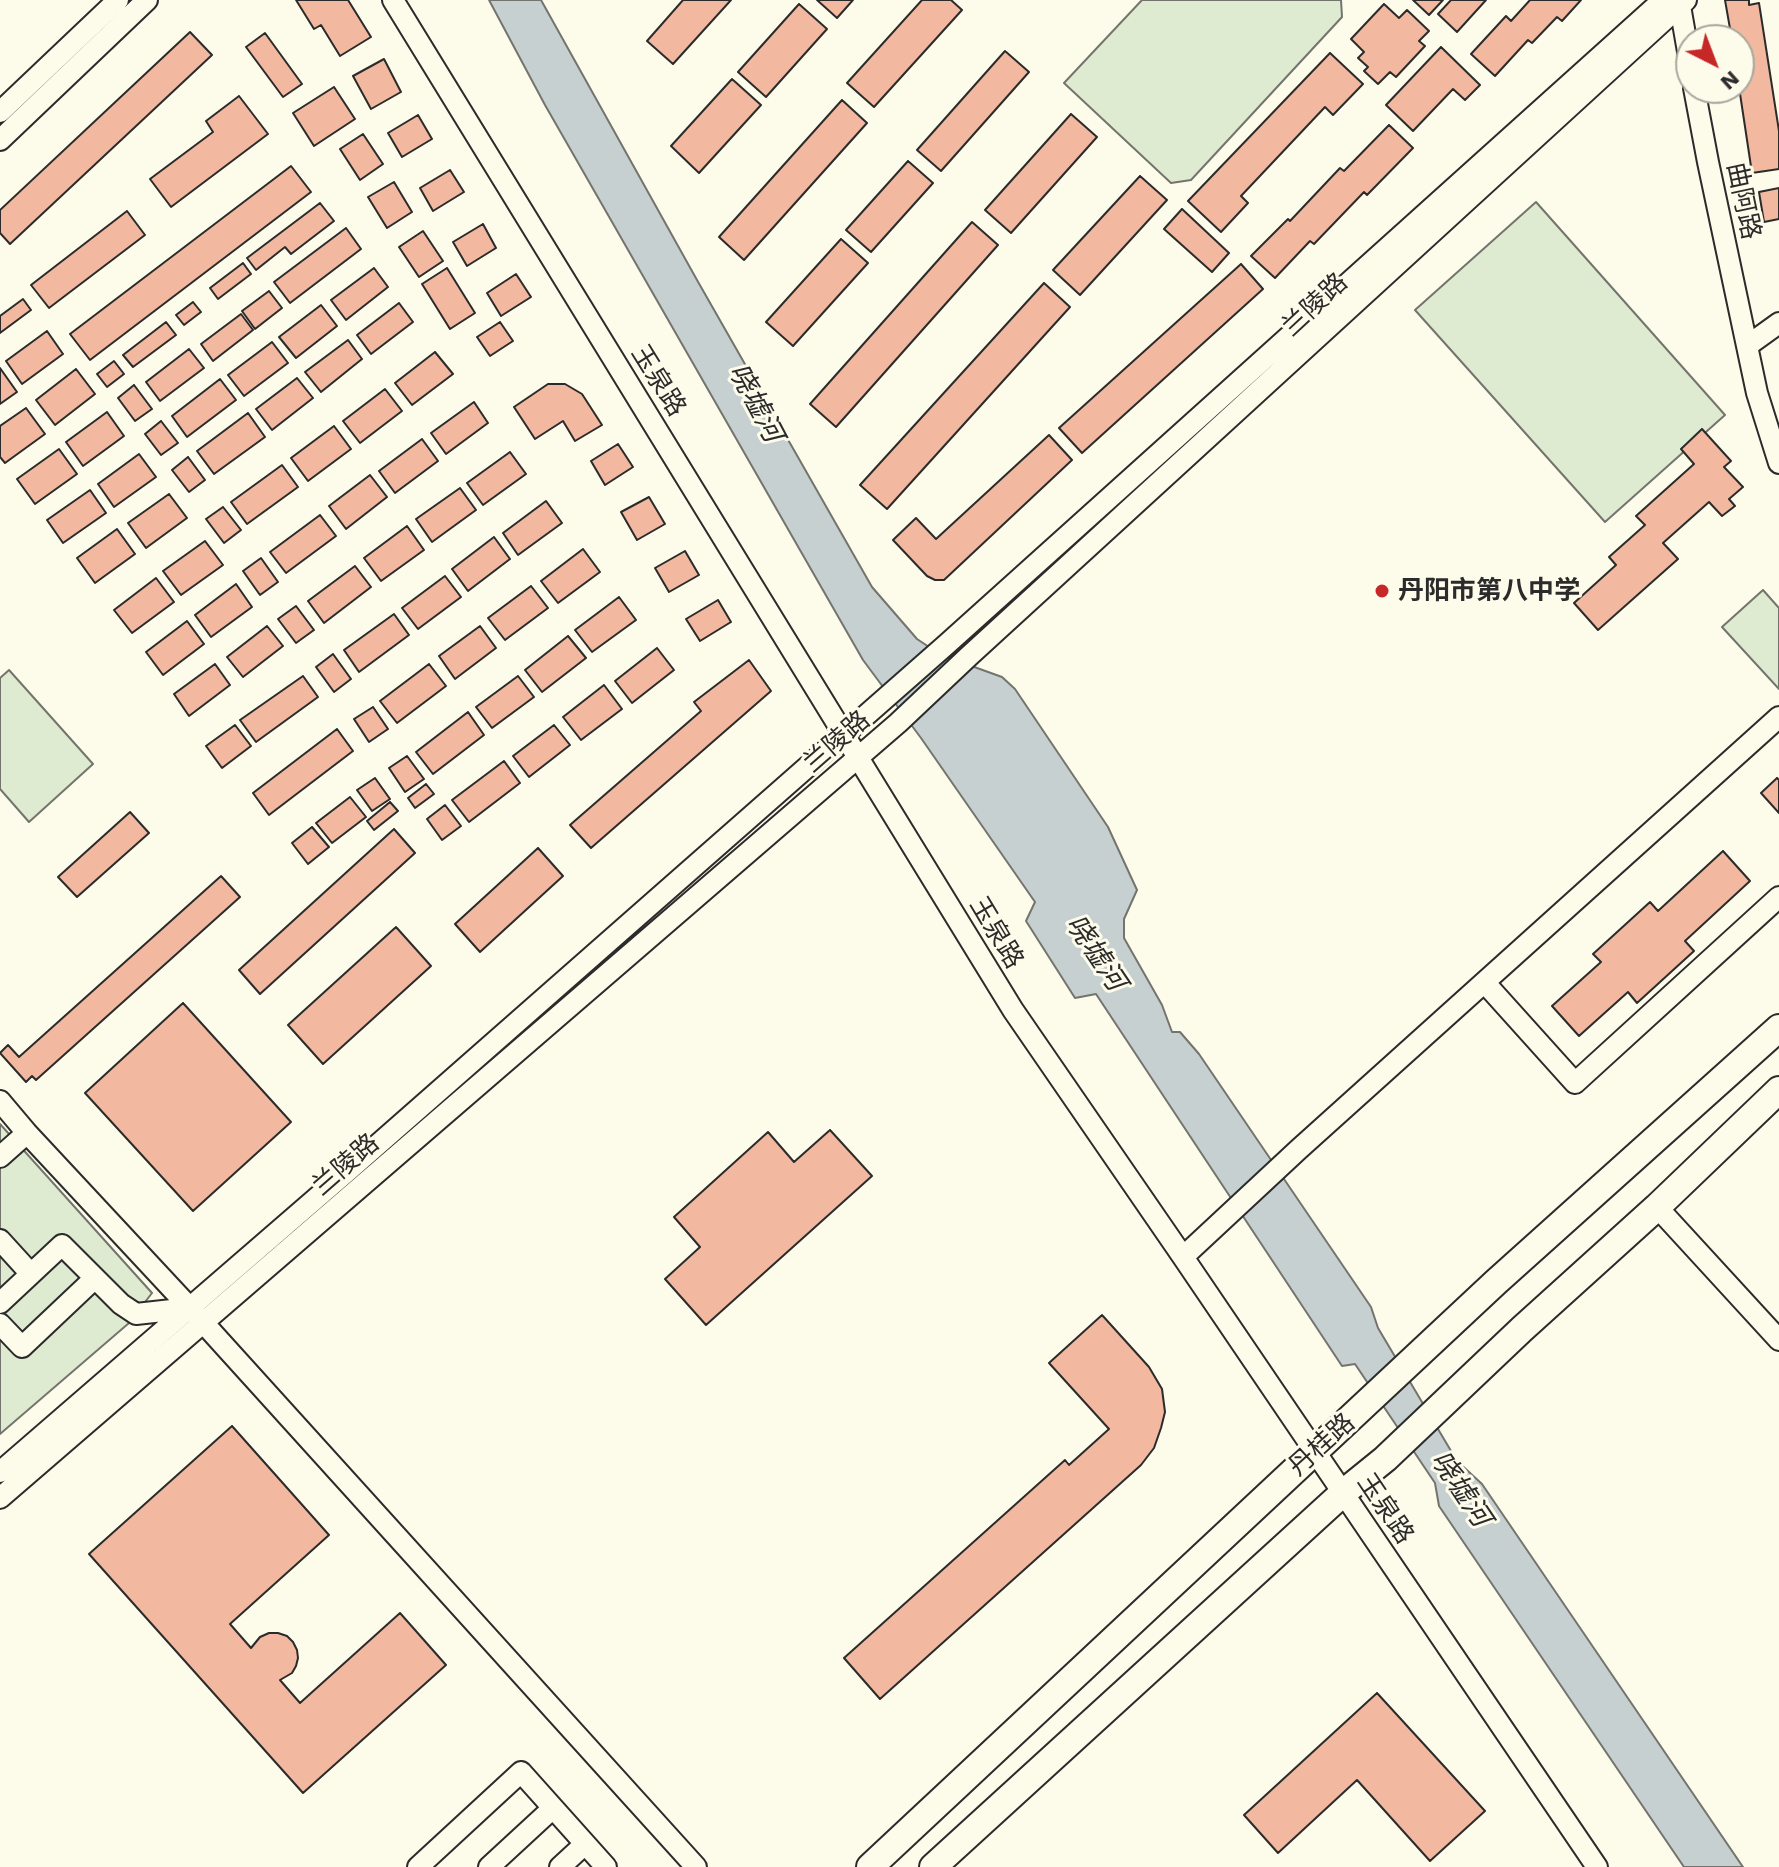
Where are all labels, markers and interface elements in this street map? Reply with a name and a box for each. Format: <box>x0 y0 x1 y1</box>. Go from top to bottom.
north arrow <box>1675 24 1755 104</box>
text: N <box>1716 66 1744 95</box>
street label: 曲阿路 <box>1720 160 1766 242</box>
street label: 兰陵路 <box>1276 267 1354 343</box>
street label: 玉泉路 <box>624 340 692 422</box>
water label: 哓墟河 <box>720 358 790 448</box>
place label: 丹阳市第八中学 <box>1398 575 1580 607</box>
marker: 丹阳市第八中学 <box>1373 582 1391 600</box>
street label: 兰陵路 <box>797 705 877 779</box>
street label: 玉泉路 <box>963 892 1029 974</box>
water label: 哓墟河 <box>1058 909 1132 997</box>
street label: 兰陵路 <box>306 1128 386 1202</box>
street label: 丹桂路 <box>1283 1407 1361 1483</box>
water label: 哓墟河 <box>1423 1445 1497 1533</box>
street label: 玉泉路 <box>1350 1468 1420 1550</box>

